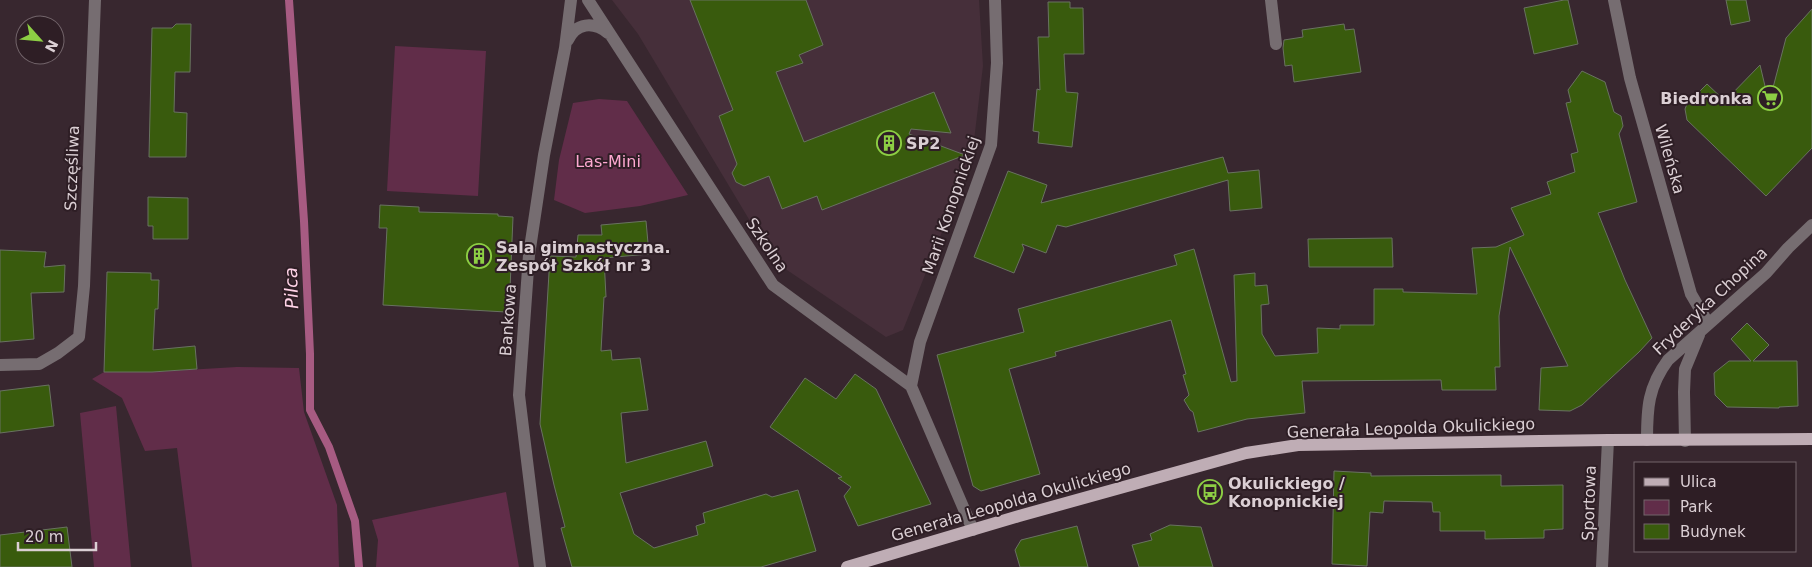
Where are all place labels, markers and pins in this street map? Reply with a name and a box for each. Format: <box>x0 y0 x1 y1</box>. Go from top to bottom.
supermarket icon: Biedronka <box>1757 85 1783 111</box>
place label: Biedronka <box>1660 89 1752 108</box>
building icon: SP2 <box>876 130 902 156</box>
place label: SP2 <box>906 134 940 153</box>
place label: Sala gimnastyczna. Zespół Szkół nr 3 <box>496 238 671 275</box>
building icon: Sala gimnastyczna. Zespół Szkół nr 3 <box>466 243 492 269</box>
place label: Okulickiego / Konopnickiej <box>1228 474 1345 511</box>
bus stop icon: Okulickiego / Konopnickiej <box>1197 479 1223 505</box>

